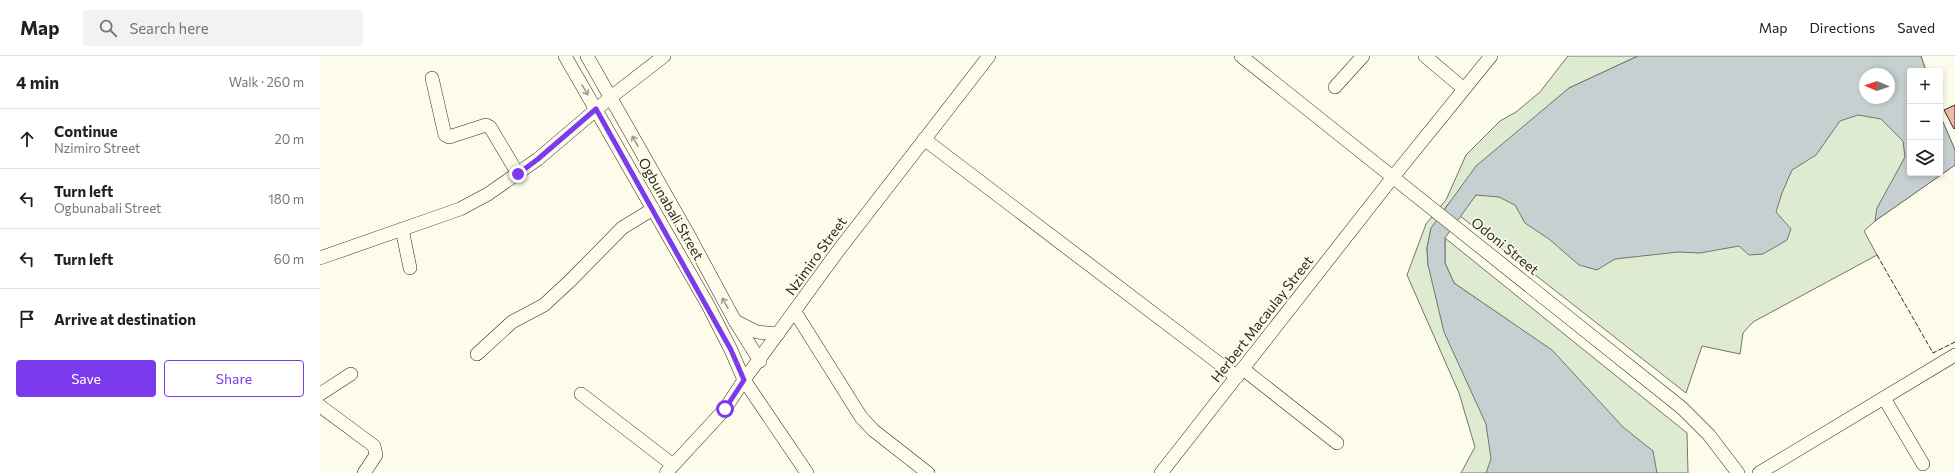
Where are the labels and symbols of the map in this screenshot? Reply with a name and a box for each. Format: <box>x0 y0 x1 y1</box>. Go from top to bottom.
north arrow <box>1859 68 1895 104</box>
one-way arrow <box>581 84 589 96</box>
one-way arrow <box>631 135 639 147</box>
street label: Ogbunabali Street <box>635 154 708 263</box>
route end <box>509 165 527 183</box>
street label: Nzimiro Street <box>781 213 850 298</box>
street label: Odoni Street <box>1468 213 1543 278</box>
street label: Herbert Macaulay Street <box>1207 252 1316 385</box>
one-way arrow <box>721 297 728 309</box>
route start <box>716 400 734 418</box>

